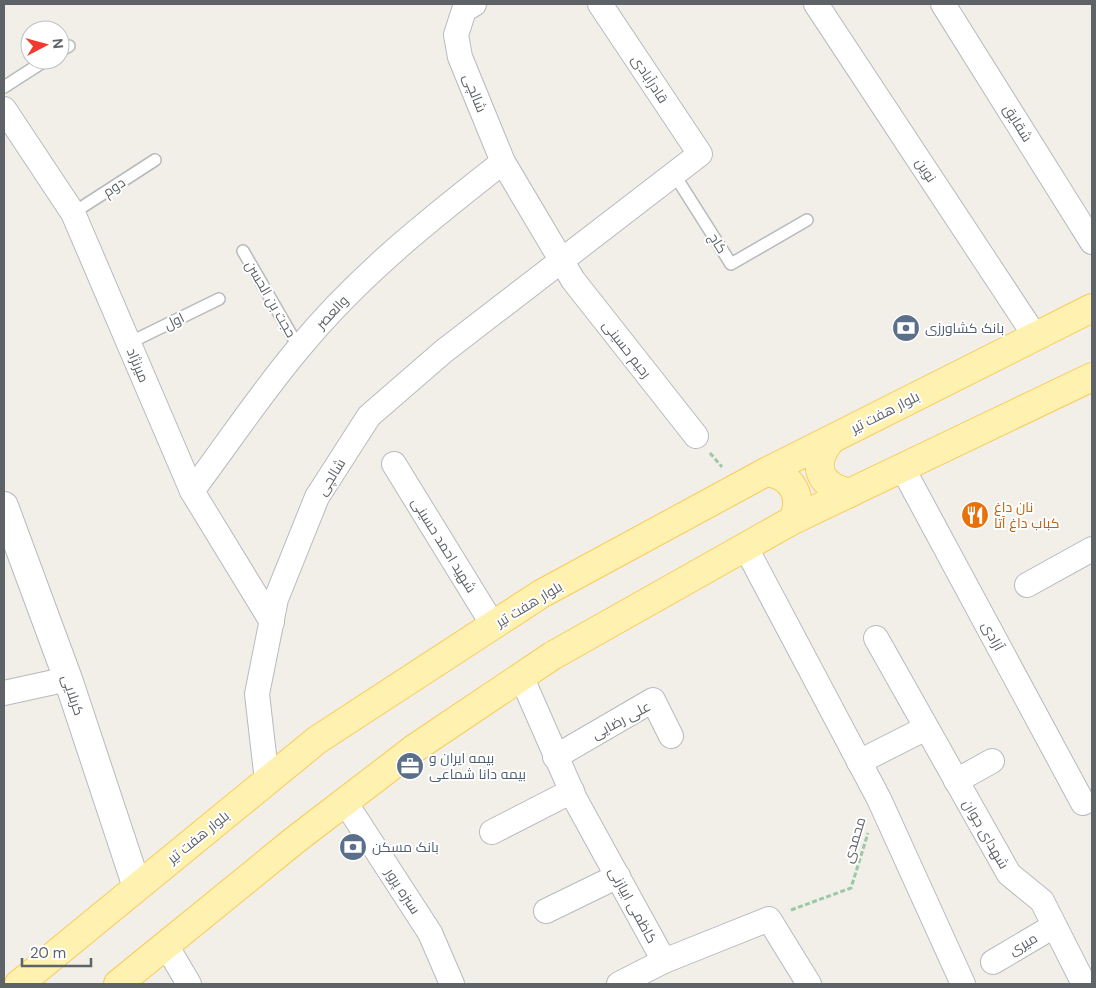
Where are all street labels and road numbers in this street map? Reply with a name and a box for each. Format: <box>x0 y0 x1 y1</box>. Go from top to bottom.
street label: قادرآبادی <box>628 51 672 107</box>
street label: شالچی <box>458 71 491 115</box>
street label: شقایق <box>1000 101 1036 145</box>
street label: نوین <box>912 154 940 186</box>
street label: دوم <box>99 173 129 202</box>
street label: کاج <box>705 229 731 257</box>
street label: حجت بن الحسن <box>242 257 300 341</box>
street label: والعصر <box>311 291 352 333</box>
street label: اول <box>161 308 187 334</box>
street label: رحیم حسینی <box>598 316 655 382</box>
street label: میرنژاد <box>123 345 153 385</box>
street label: بلوار هفت تیر <box>847 387 922 437</box>
street label: شالچی <box>313 455 350 499</box>
street label: شهید احمد حسینی <box>408 494 480 596</box>
street label: بلوار هفت تیر <box>492 577 566 631</box>
street label: آزادی <box>978 618 1008 654</box>
street label: کربلایی <box>58 672 88 718</box>
street label: علی رضایی <box>588 697 654 743</box>
street label: شهدای جوان <box>959 796 1013 872</box>
street label: بلوار هفت تیر <box>163 807 233 868</box>
street label: محمدی <box>839 815 869 865</box>
street label: سبزه پرور <box>380 864 424 918</box>
street label: کاظمی ابیازنی <box>605 864 661 946</box>
street label: میری <box>1006 929 1040 959</box>

